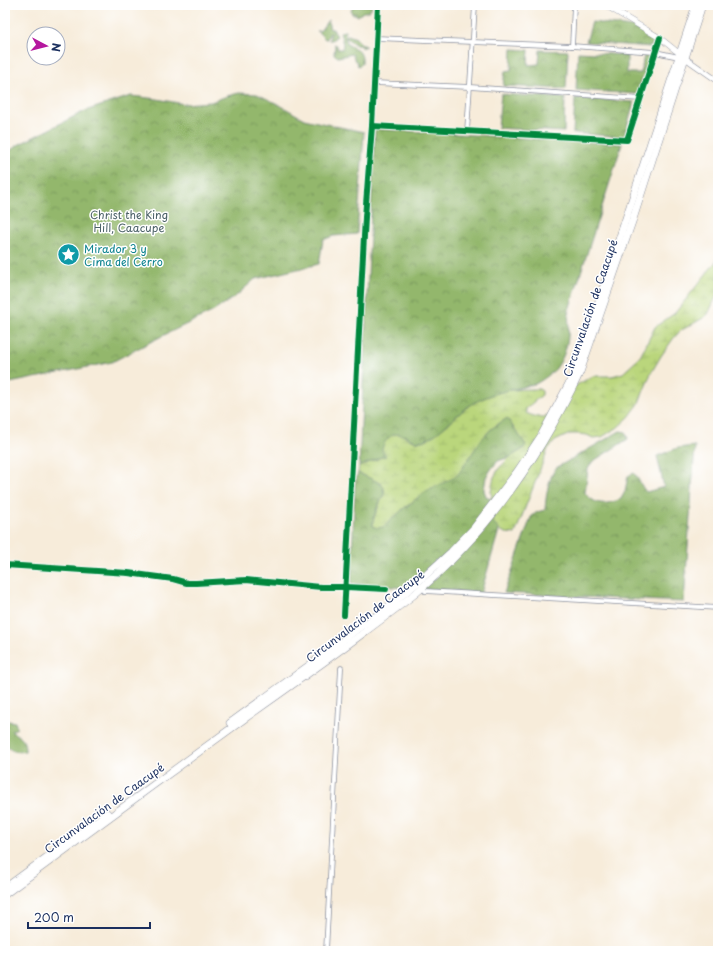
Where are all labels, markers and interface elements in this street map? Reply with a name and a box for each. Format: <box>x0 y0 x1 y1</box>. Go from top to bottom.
north arrow <box>26 26 66 66</box>
text: N <box>47 42 65 53</box>
park label: Christ the King Hill, Caacupe <box>90 206 168 236</box>
street label: Circunvalación de Caacupé <box>558 237 622 379</box>
place label: Mirador 3 y Cima del Cerro <box>84 240 163 270</box>
place icon: Mirador 3 y Cima del Cerro <box>55 241 81 267</box>
street label: Circunvalación de Caacupé <box>302 566 428 666</box>
street label: Circunvalación de Caacupé <box>41 759 167 857</box>
scale bar <box>28 904 150 930</box>
text: 200 m <box>34 908 74 926</box>

